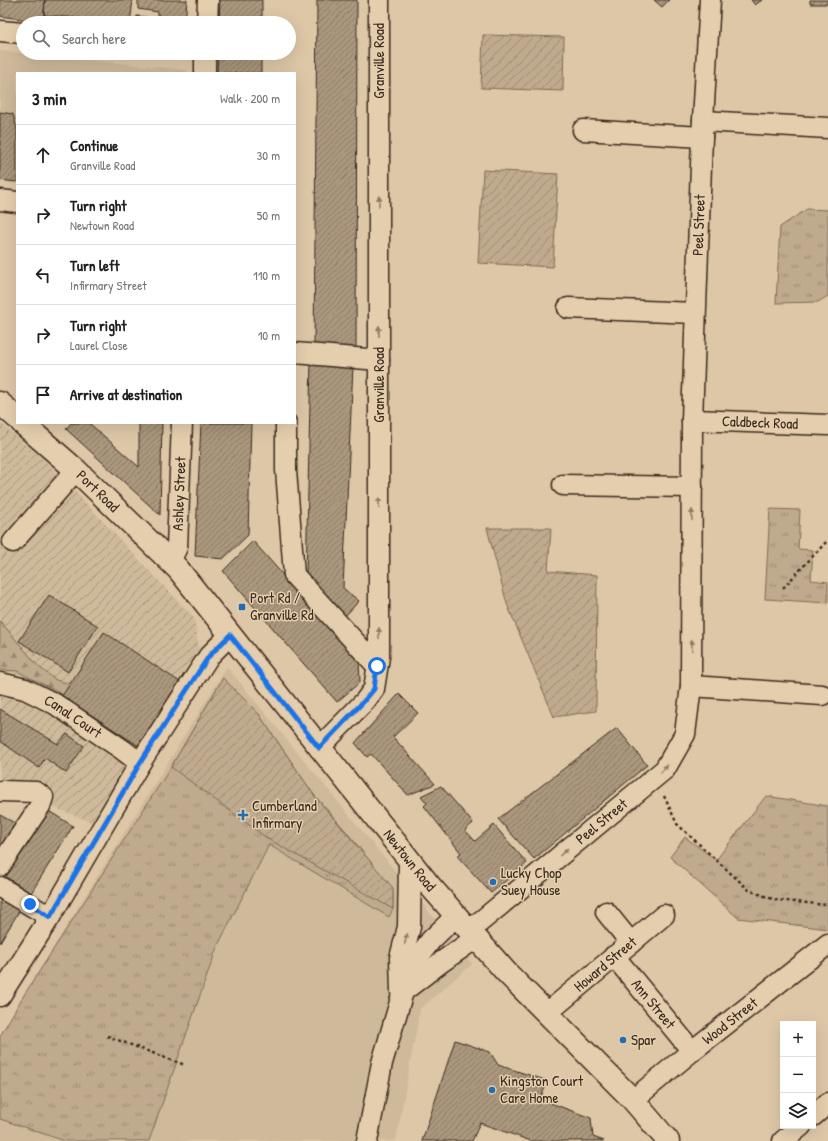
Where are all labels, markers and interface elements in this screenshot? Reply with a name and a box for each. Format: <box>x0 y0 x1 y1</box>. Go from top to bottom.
search box <box>16 16 296 60</box>
street label: Granville Road <box>368 23 389 99</box>
icon: search <box>30 27 52 49</box>
text: Search here <box>62 28 126 49</box>
text: 3 min <box>32 87 67 110</box>
text: Walk · 200 m <box>220 89 280 107</box>
text: Continue <box>70 135 118 156</box>
icon: ahead <box>32 144 54 166</box>
text: 30 m <box>257 146 280 164</box>
text: Granville Road <box>70 156 135 174</box>
street label: Peel Street <box>687 193 710 256</box>
one-way arrow <box>376 194 382 207</box>
text: Turn right <box>70 195 126 216</box>
icon: right <box>32 204 54 226</box>
text: 50 m <box>257 206 280 224</box>
text: Newtown Road <box>70 216 134 234</box>
text: Turn left <box>70 255 120 276</box>
icon: left <box>32 264 54 286</box>
text: 110 m <box>253 266 280 284</box>
text: Infirmary Street <box>70 276 147 294</box>
text: Turn right <box>70 315 126 336</box>
icon: right <box>32 324 54 346</box>
one-way arrow <box>376 324 382 337</box>
text: 10 m <box>258 326 280 344</box>
text: Laurel Close <box>70 336 128 354</box>
street label: Granville Road <box>368 347 389 423</box>
icon: arrive <box>32 384 54 406</box>
text: Arrive at destination <box>70 384 182 405</box>
street label: Caldbeck Road <box>721 410 799 434</box>
street label: Ashley Street <box>167 455 191 531</box>
street label: Port Road <box>72 465 124 517</box>
one-way arrow <box>376 496 382 509</box>
one-way arrow <box>689 508 695 521</box>
place label: Port Rd / Granville Rd <box>250 587 314 625</box>
marker: Port Rd / Granville Rd <box>237 602 247 612</box>
one-way arrow <box>376 626 382 639</box>
one-way arrow <box>688 639 695 651</box>
route start <box>368 657 386 675</box>
street label: Canal Court <box>41 689 107 743</box>
one-way arrow <box>659 764 668 774</box>
street label: Peel Street <box>571 793 632 849</box>
place label: Cumberland Infirmary <box>252 795 317 833</box>
marker: Cumberland Infirmary <box>237 809 249 821</box>
street label: Newtown Road <box>379 825 441 896</box>
one-way arrow <box>559 848 570 857</box>
place label: Lucky Chop Suey House <box>501 862 562 900</box>
marker: Lucky Chop Suey House <box>488 877 498 887</box>
route end <box>21 895 39 913</box>
street label: Howard Street <box>569 931 641 996</box>
one-way arrow <box>403 933 409 946</box>
street label: Ann Street <box>627 974 681 1034</box>
street label: Wood Street <box>697 992 763 1049</box>
map controls <box>780 1021 816 1129</box>
button: + <box>780 1021 816 1057</box>
place label: Spar <box>631 1029 656 1050</box>
marker: Spar <box>618 1035 628 1045</box>
button: − <box>780 1057 816 1093</box>
place label: Kingston Court Care Home <box>500 1070 584 1108</box>
marker: Kingston Court Care Home <box>487 1085 497 1095</box>
button: layers <box>780 1093 816 1129</box>

